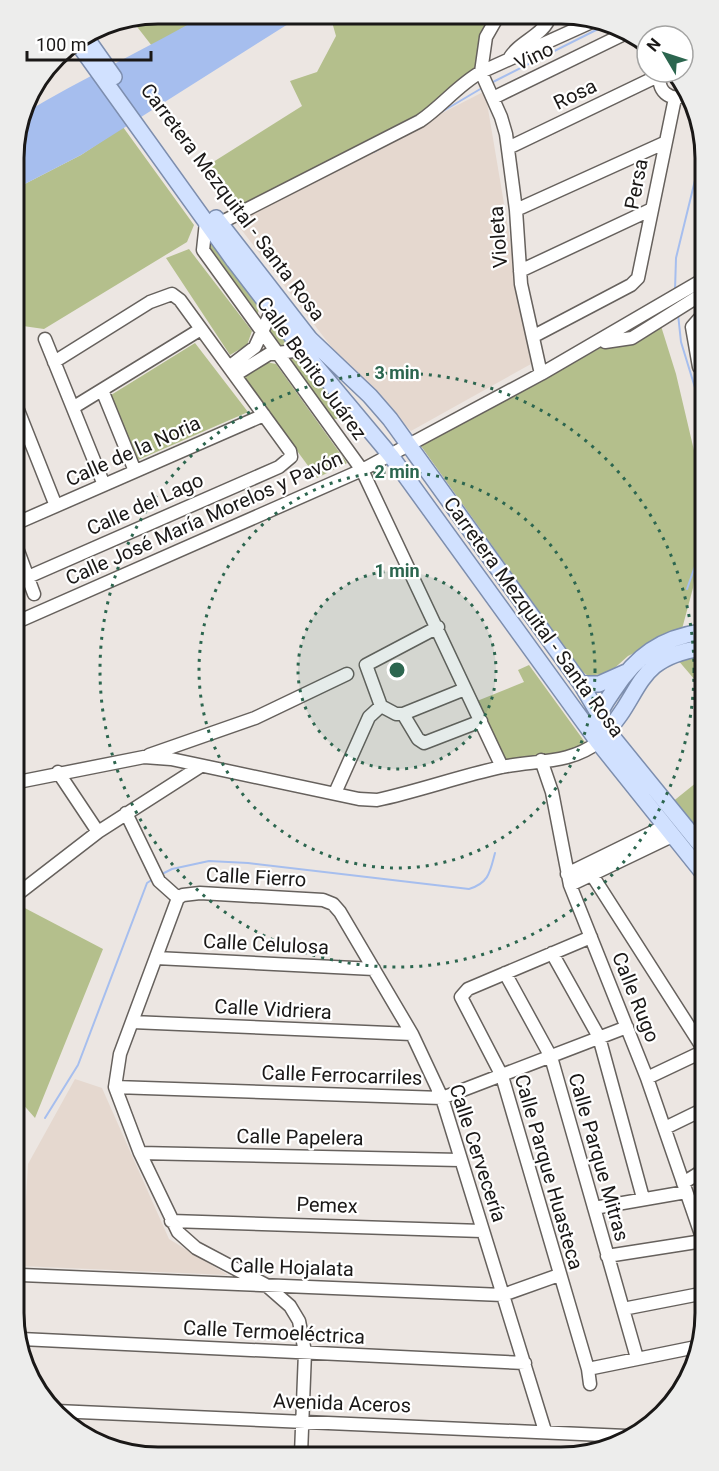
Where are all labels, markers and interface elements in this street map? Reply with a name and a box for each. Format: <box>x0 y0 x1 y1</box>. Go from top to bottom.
scale bar <box>27 24 152 62</box>
north arrow <box>635 24 695 84</box>
text: 100 m <box>36 34 87 55</box>
text: N <box>643 35 665 55</box>
street label: Vino <box>511 36 557 76</box>
street label: Rosa <box>550 73 600 115</box>
street label: Carretera Mezquital - Santa Rosa <box>136 79 330 325</box>
street label: Persa <box>619 157 653 211</box>
street label: Violeta <box>484 205 512 269</box>
street label: Calle Benito Juárez <box>252 292 372 444</box>
text: 3 min <box>374 362 420 383</box>
street label: Calle de la Noria <box>62 411 204 491</box>
street label: Calle José María Morelos y Pavón <box>62 446 346 590</box>
text: 2 min <box>374 461 420 482</box>
street label: Calle del Lago <box>83 468 207 540</box>
street label: Carretera Mezquital - Santa Rosa <box>439 492 629 742</box>
text: 1 min <box>374 560 420 581</box>
centre of rings <box>387 660 407 680</box>
street label: Calle Fierro <box>205 862 307 892</box>
street label: Calle Celulosa <box>202 929 330 959</box>
street label: Calle Rugo <box>607 948 665 1046</box>
street label: Calle Vidriera <box>214 994 332 1024</box>
street label: Calle Ferrocarriles <box>261 1060 423 1090</box>
street label: Calle Parque Mitras <box>564 1070 634 1244</box>
street label: Calle Parque Huasteca <box>510 1072 588 1272</box>
street label: Calle Cervecería <box>444 1081 512 1225</box>
street label: Calle Papelera <box>236 1124 364 1150</box>
street label: Pemex <box>296 1192 358 1218</box>
street label: Calle Hojalata <box>230 1253 354 1281</box>
street label: Calle Termoeléctrica <box>182 1315 366 1349</box>
street label: Avenida Aceros <box>273 1389 411 1417</box>

